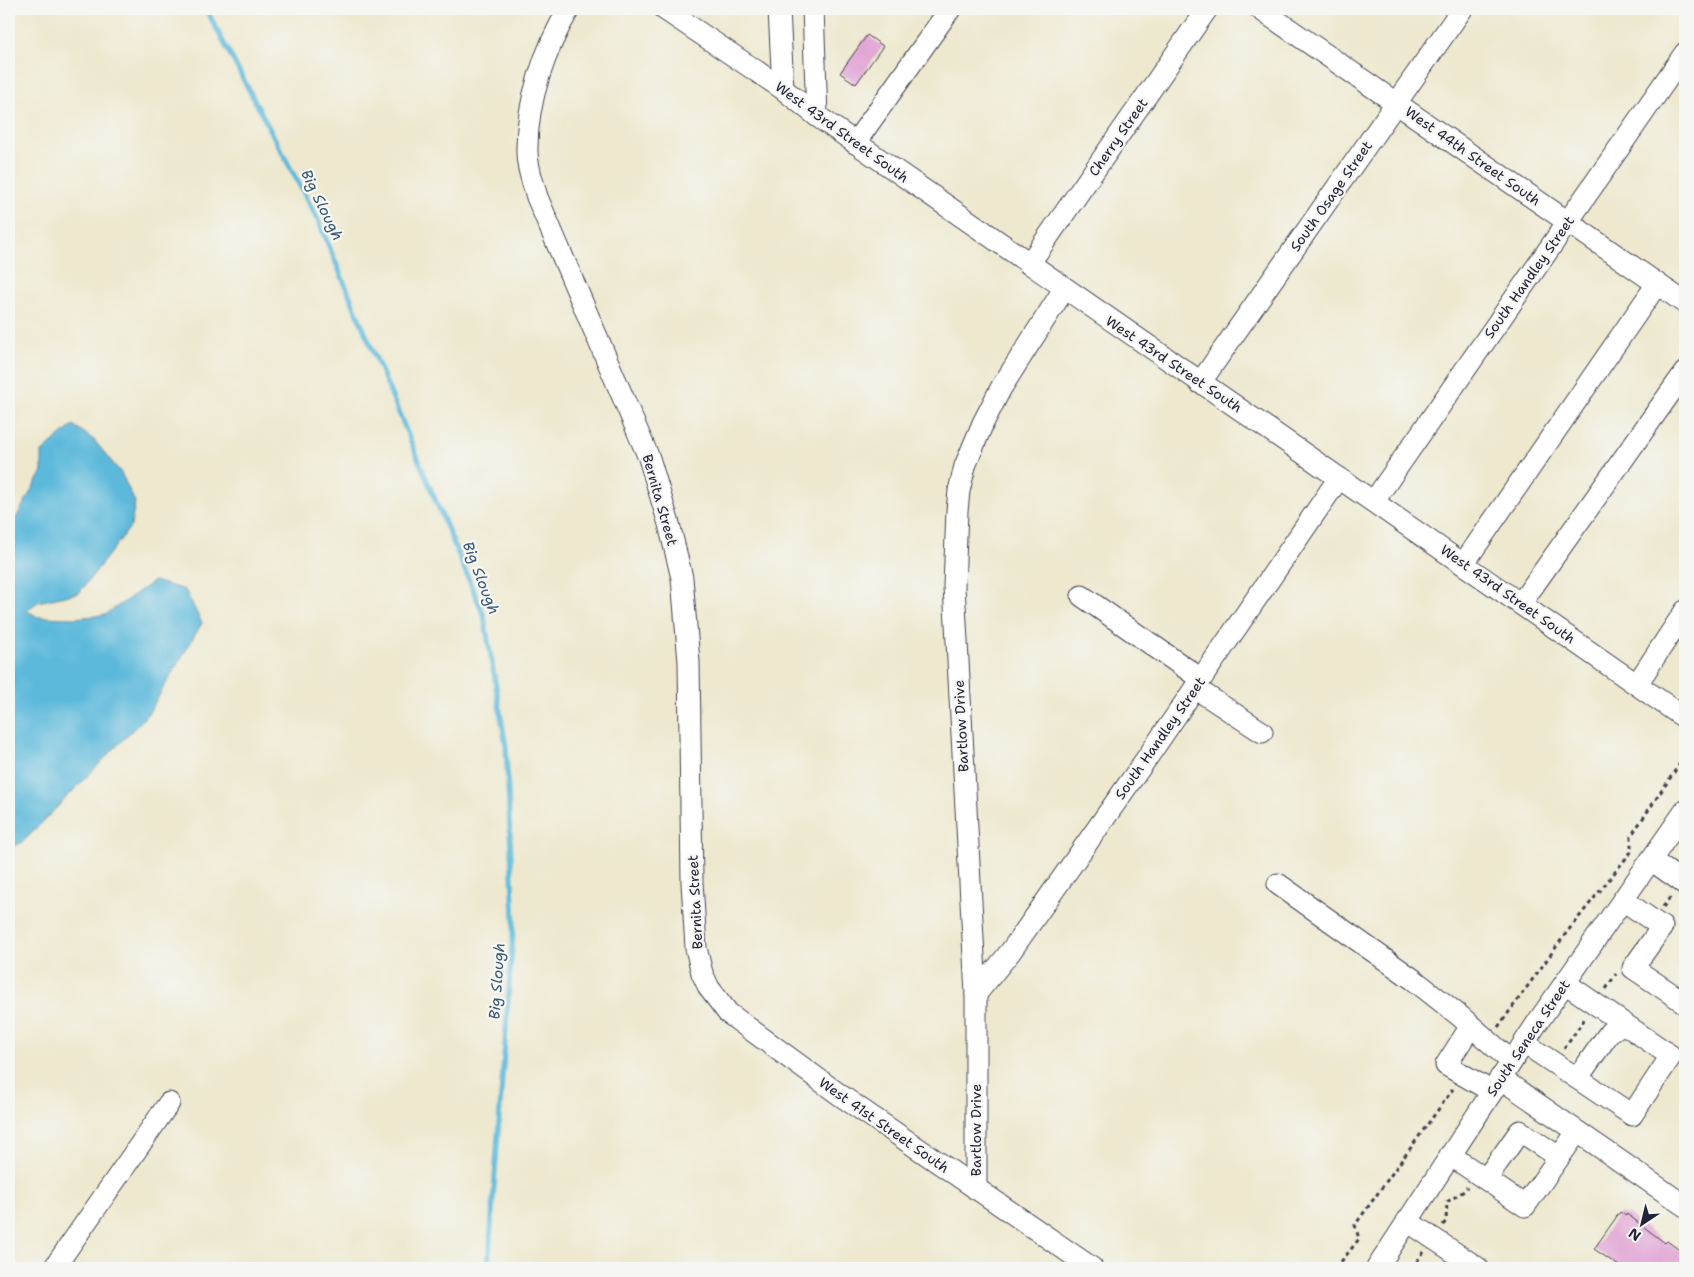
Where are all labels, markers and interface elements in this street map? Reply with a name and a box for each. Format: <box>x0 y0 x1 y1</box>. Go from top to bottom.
street label: West 43rd Street South <box>772 77 912 187</box>
street label: Cherry Street <box>1085 95 1151 179</box>
street label: West 44th Street South <box>1402 102 1544 210</box>
street label: South Osage Street <box>1286 137 1376 255</box>
water label: Big Slough <box>296 166 348 244</box>
street label: South Handley Street <box>1480 212 1578 342</box>
street label: West 43rd Street South <box>1102 312 1246 416</box>
street label: Bernita Street <box>638 452 682 548</box>
water label: Big Slough <box>458 539 504 617</box>
street label: West 43rd Street South <box>1437 540 1579 648</box>
street label: South Handley Street <box>1111 673 1209 803</box>
street label: Bartlow Drive <box>950 679 972 773</box>
street label: Bernita Street <box>684 854 706 950</box>
water label: Big Slough <box>484 942 510 1020</box>
street label: South Seneca Street <box>1482 976 1574 1100</box>
street label: West 41st Street South <box>815 1073 953 1177</box>
street label: Bartlow Drive <box>967 1084 985 1176</box>
north arrow <box>1616 1200 1666 1250</box>
text: N <box>1625 1224 1644 1245</box>

